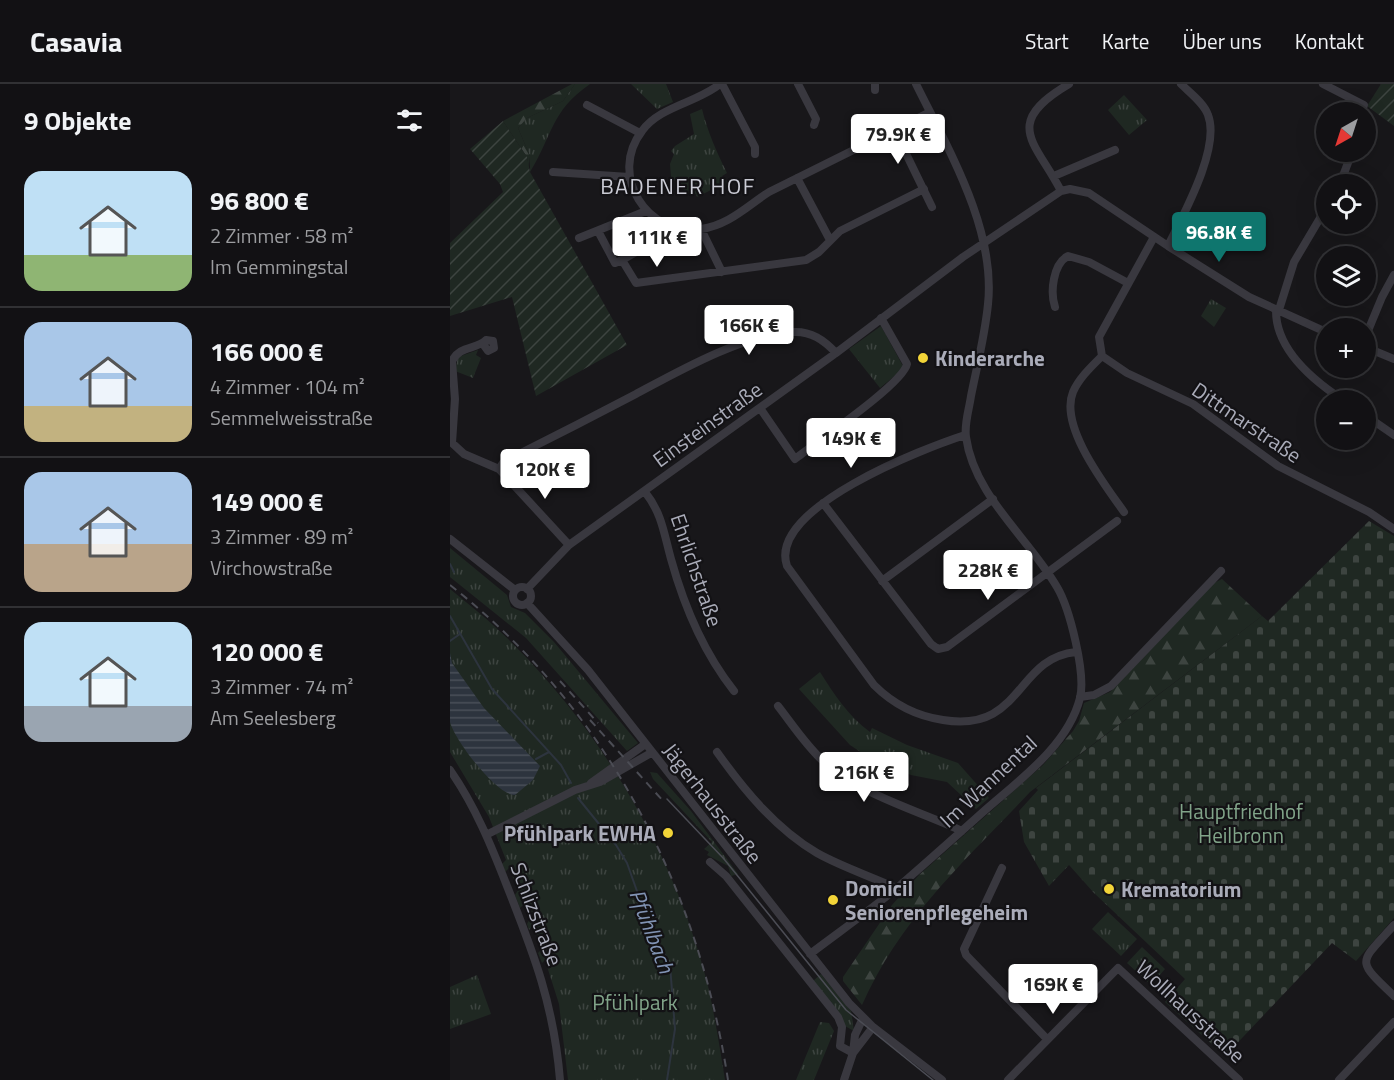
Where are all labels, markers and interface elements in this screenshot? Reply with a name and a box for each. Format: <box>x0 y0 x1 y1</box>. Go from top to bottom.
text: Casavia <box>30 20 122 63</box>
text: Start <box>1025 25 1069 57</box>
text: Karte <box>1102 25 1149 57</box>
text: Über uns <box>1182 25 1262 57</box>
text: Kontakt <box>1295 25 1364 57</box>
text: 9 Objekte <box>24 101 131 140</box>
north arrow <box>1316 102 1376 162</box>
map controls <box>1316 102 1376 450</box>
icon: filters <box>393 104 426 137</box>
pin: 79.9K € <box>843 114 953 165</box>
text: 79.9K € <box>865 118 931 149</box>
district label: BADENER HOF <box>600 169 756 203</box>
button: locate <box>1316 174 1376 234</box>
text: 96 800 € <box>210 181 309 220</box>
icon: home <box>72 195 144 267</box>
pin: 96.8K € <box>1164 212 1274 263</box>
text: 96.8K € <box>1186 216 1252 247</box>
pin: 111K € <box>608 217 706 268</box>
text: 2 Zimmer · 58 m² <box>210 220 353 251</box>
text: 111K € <box>626 221 688 252</box>
button: layers <box>1316 246 1376 306</box>
text: Im Gemmingstal <box>210 251 348 282</box>
pin: 166K € <box>700 305 798 356</box>
text: 166K € <box>718 309 780 340</box>
button: + <box>1316 318 1376 378</box>
text: 166 000 € <box>210 332 323 371</box>
place label: Kinderarche <box>935 342 1045 374</box>
icon: home <box>72 346 144 418</box>
marker: Kinderarche <box>916 351 930 365</box>
text: 4 Zimmer · 104 m² <box>210 371 365 402</box>
street label: Einsteinstraße <box>646 373 768 475</box>
street label: Dittmarstraße <box>1186 374 1308 470</box>
button: − <box>1316 390 1376 450</box>
text: Semmelweisstraße <box>210 402 373 433</box>
pin: 149K € <box>802 418 900 469</box>
text: 149K € <box>820 422 882 453</box>
pin: 120K € <box>496 449 594 500</box>
text: 120K € <box>514 453 576 484</box>
text: 149 000 € <box>210 482 323 521</box>
icon: home <box>72 496 144 568</box>
street label: Ehrlichstraße <box>663 509 731 631</box>
text: 3 Zimmer · 89 m² <box>210 521 353 552</box>
pin: 228K € <box>939 550 1037 601</box>
text: Virchowstraße <box>210 552 333 583</box>
text: 228K € <box>957 554 1019 585</box>
text: 120 000 € <box>210 632 323 671</box>
icon: home <box>72 646 144 718</box>
text: 3 Zimmer · 74 m² <box>210 671 353 702</box>
text: Am Seelesberg <box>210 702 336 733</box>
street label: Im Wannental <box>932 727 1044 835</box>
street label: Jägerhausstraße <box>656 736 770 870</box>
pin: 216K € <box>815 752 913 803</box>
text: 216K € <box>833 756 895 787</box>
park label: Hauptfriedhof Heilbronn <box>1179 795 1303 851</box>
place label: Pfühlpark EWHA <box>504 817 656 849</box>
marker: Pfühlpark EWHA <box>661 826 675 840</box>
street label: Schlizstraße <box>503 858 571 970</box>
place label: Domicil Seniorenpflegeheim <box>845 872 1028 928</box>
place label: Krematorium <box>1121 873 1241 905</box>
marker: Krematorium <box>1102 882 1116 896</box>
water label: Pfühlbach <box>620 884 684 979</box>
marker: Domicil Seniorenpflegeheim <box>826 893 840 907</box>
street label: Wollhausstraße <box>1129 952 1253 1070</box>
pin: 169K € <box>1004 964 1102 1015</box>
text: 169K € <box>1022 968 1084 999</box>
park label: Pfühlpark <box>592 986 678 1018</box>

